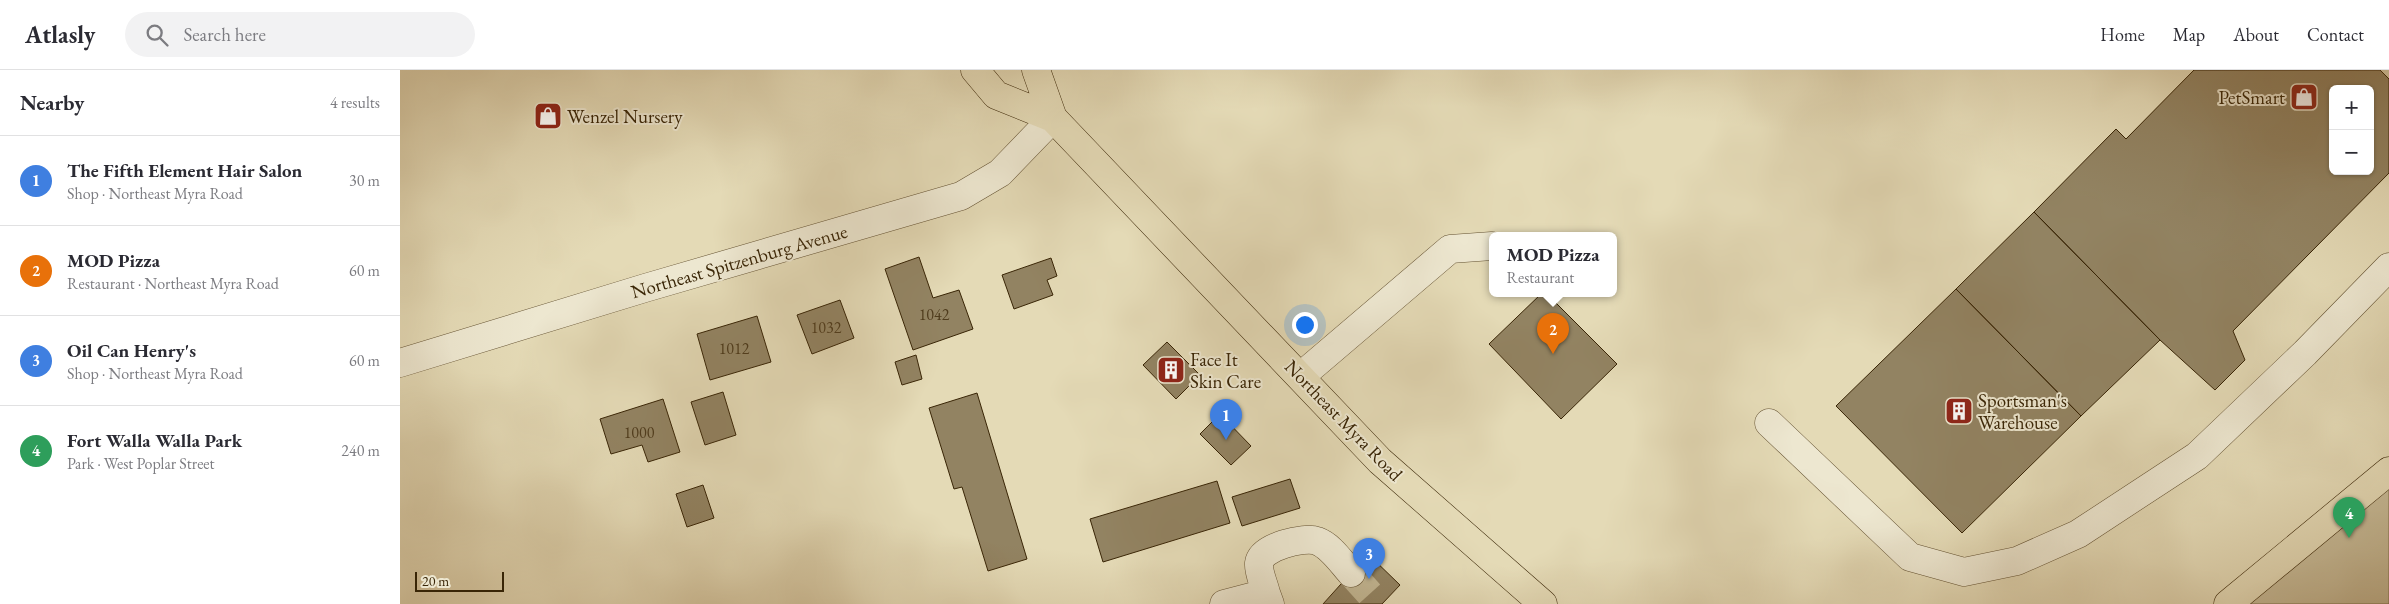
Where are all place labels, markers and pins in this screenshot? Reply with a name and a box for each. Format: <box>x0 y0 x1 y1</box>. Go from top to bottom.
shop icon: PetSmart <box>2289 82 2319 112</box>
place label: PetSmart <box>2219 85 2285 110</box>
shop icon: Wenzel Nursery <box>533 101 563 131</box>
place label: Wenzel Nursery <box>567 104 683 129</box>
pin: 2 <box>1537 313 1569 354</box>
place label: Face It Skin Care <box>1190 347 1261 394</box>
building icon: Face It Skin Care <box>1156 355 1186 385</box>
place label: Sportsman's Warehouse <box>1978 388 2067 435</box>
building icon: Sportsman's Warehouse <box>1944 396 1974 426</box>
pin: 1 <box>1210 399 1242 440</box>
pin: 4 <box>2333 497 2365 538</box>
pin: 3 <box>1353 538 1385 579</box>

